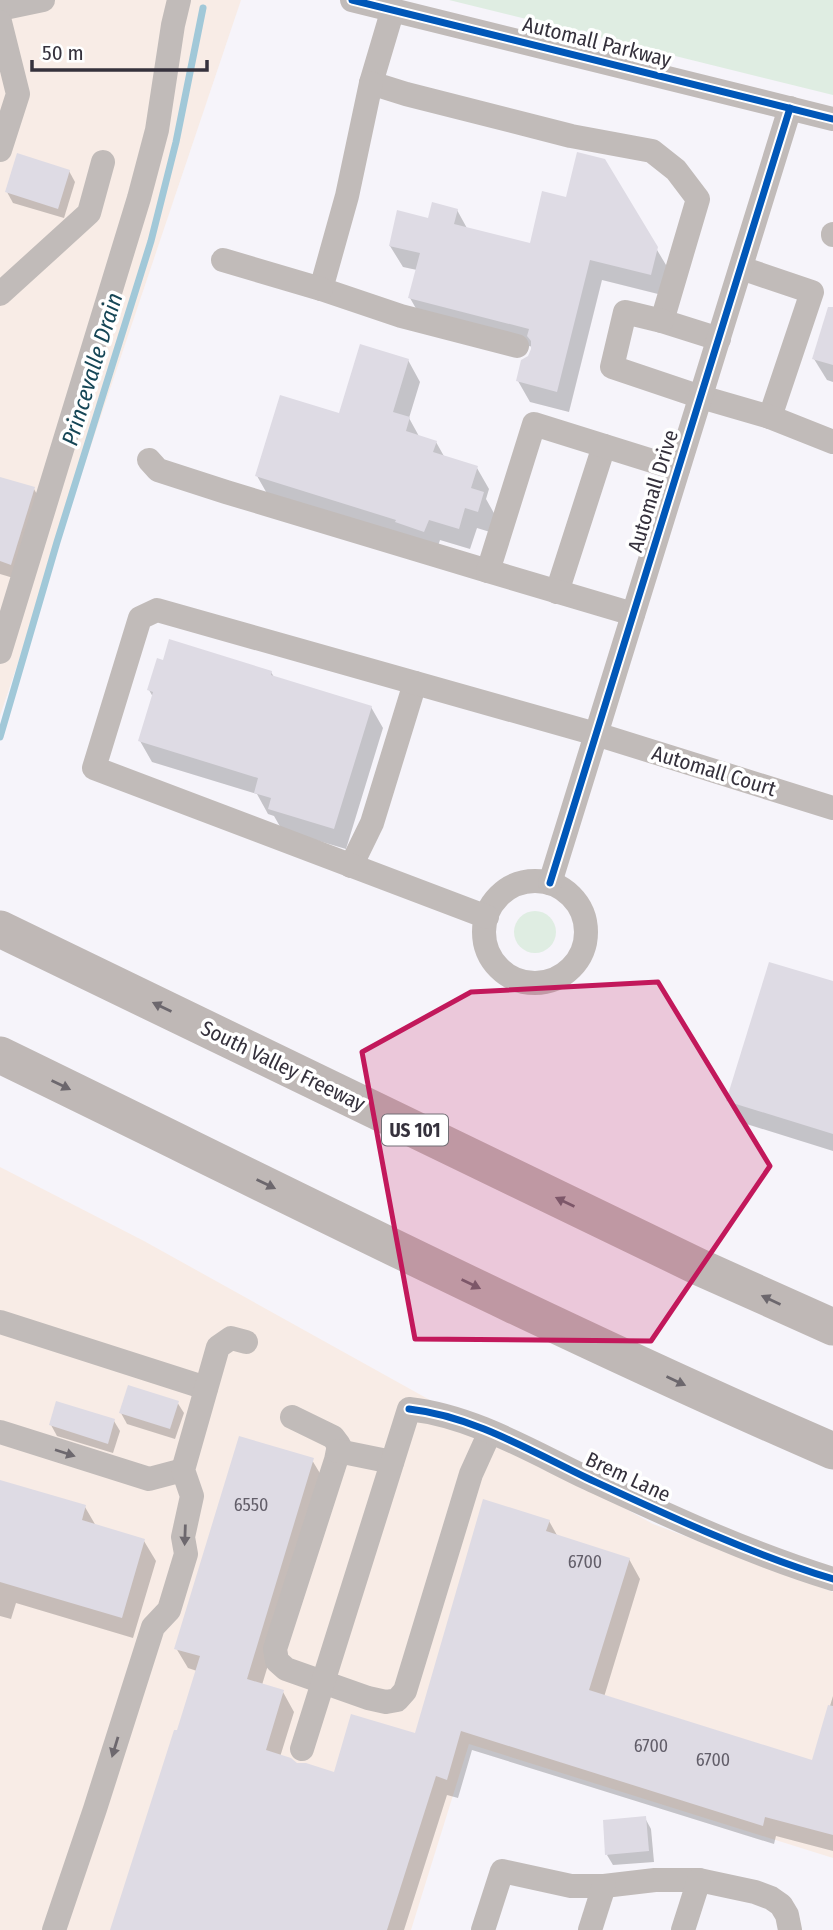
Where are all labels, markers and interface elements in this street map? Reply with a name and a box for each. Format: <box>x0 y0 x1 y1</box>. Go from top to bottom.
street label: Automall Parkway <box>520 11 675 73</box>
scale bar <box>32 28 206 72</box>
text: 50 m <box>42 40 84 66</box>
water label: Princevalle Drain <box>56 289 128 449</box>
street label: Automall Drive <box>622 427 684 555</box>
street label: Automall Court <box>649 740 779 802</box>
one-way arrow <box>152 1002 172 1013</box>
street label: South Valley Freeway <box>197 1015 370 1117</box>
one-way arrow <box>51 1080 71 1091</box>
road number: US 101 <box>382 1114 448 1146</box>
one-way arrow <box>256 1179 276 1190</box>
one-way arrow <box>555 1197 575 1208</box>
one-way arrow <box>461 1278 481 1289</box>
one-way arrow <box>760 1294 781 1305</box>
one-way arrow <box>666 1375 686 1387</box>
street label: Brem Lane <box>581 1446 675 1508</box>
one-way arrow <box>55 1448 76 1459</box>
house number: 6550 <box>234 1494 268 1516</box>
one-way arrow <box>180 1524 191 1546</box>
house number: 6700 <box>568 1551 602 1573</box>
house number: 6700 <box>634 1735 668 1757</box>
one-way arrow <box>109 1737 119 1758</box>
house number: 6700 <box>696 1749 730 1771</box>

